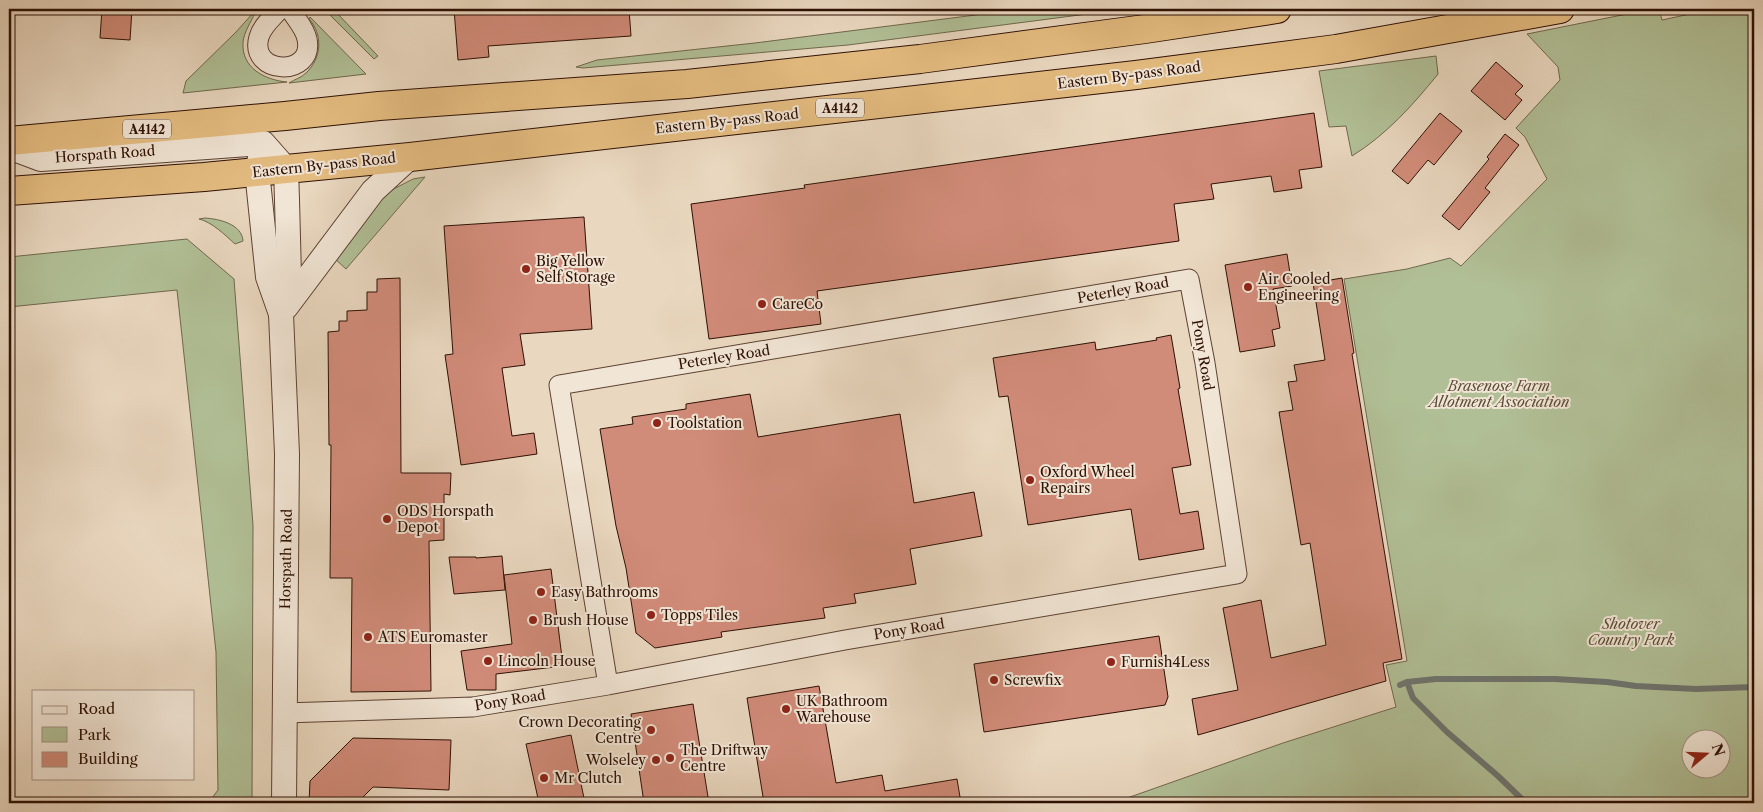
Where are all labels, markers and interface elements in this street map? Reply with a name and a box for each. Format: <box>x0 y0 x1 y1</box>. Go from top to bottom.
street label: Eastern By-pass Road <box>1056 57 1202 93</box>
road number: A4142 <box>816 99 864 118</box>
street label: Eastern By-pass Road <box>654 104 800 137</box>
road number: A4142 <box>123 120 171 138</box>
street label: Horspath Road <box>54 141 156 166</box>
street label: Eastern By-pass Road <box>251 148 397 181</box>
place label: Big Yellow Self Storage <box>536 252 616 286</box>
marker: Big Yellow Self Storage <box>520 263 532 275</box>
place label: Air Cooled Engineering <box>1257 270 1339 304</box>
street label: Peterley Road <box>1076 273 1171 307</box>
marker: Air Cooled Engineering <box>1242 281 1254 293</box>
place label: CareCo <box>772 295 823 313</box>
marker: CareCo <box>756 298 768 310</box>
street label: Pony Road <box>1188 318 1218 392</box>
street label: Peterley Road <box>677 341 772 373</box>
park label: Brasenose Farm Allotment Association <box>1427 377 1569 411</box>
place label: Toolstation <box>667 414 743 432</box>
marker: Toolstation <box>651 417 663 429</box>
place label: Oxford Wheel Repairs <box>1040 463 1135 497</box>
marker: Oxford Wheel Repairs <box>1024 474 1036 486</box>
place label: ODS Horspath Depot <box>397 502 494 536</box>
street label: Horspath Road <box>276 508 296 609</box>
marker: ODS Horspath Depot <box>381 513 393 525</box>
place label: Easy Bathrooms <box>551 583 658 601</box>
marker: Easy Bathrooms <box>535 586 547 598</box>
place label: Topps Tiles <box>661 606 738 624</box>
marker: Topps Tiles <box>645 609 657 621</box>
place label: Brush House <box>543 611 629 629</box>
marker: Brush House <box>527 614 539 626</box>
street label: Pony Road <box>872 614 946 643</box>
park label: Shotover Country Park <box>1588 615 1675 649</box>
place label: ATS Euromaster <box>377 628 488 646</box>
marker: ATS Euromaster <box>362 631 374 643</box>
place label: Lincoln House <box>498 652 596 670</box>
place label: Furnish4Less <box>1121 653 1210 671</box>
marker: Lincoln House <box>482 655 494 667</box>
marker: Furnish4Less <box>1105 656 1117 668</box>
place label: Screwfix <box>1004 671 1062 689</box>
marker: Screwfix <box>988 674 1000 686</box>
street label: Pony Road <box>473 685 547 714</box>
legend <box>32 690 195 780</box>
place label: UK Bathroom Warehouse <box>795 692 888 726</box>
text: Road <box>78 699 115 718</box>
marker: UK Bathroom Warehouse <box>780 703 792 715</box>
place label: Crown Decorating Centre <box>519 713 642 747</box>
marker: Crown Decorating Centre <box>645 724 657 736</box>
text: Park <box>78 725 112 744</box>
north arrow <box>1680 730 1730 780</box>
place label: The Driftway Centre <box>680 741 768 775</box>
text: N <box>1708 741 1729 758</box>
text: Building <box>78 749 138 768</box>
place label: Wolseley <box>585 751 646 769</box>
marker: The Driftway Centre <box>664 752 676 764</box>
marker: Wolseley <box>650 754 662 766</box>
place label: Mr Clutch <box>554 769 622 787</box>
marker: Mr Clutch <box>538 772 550 784</box>

